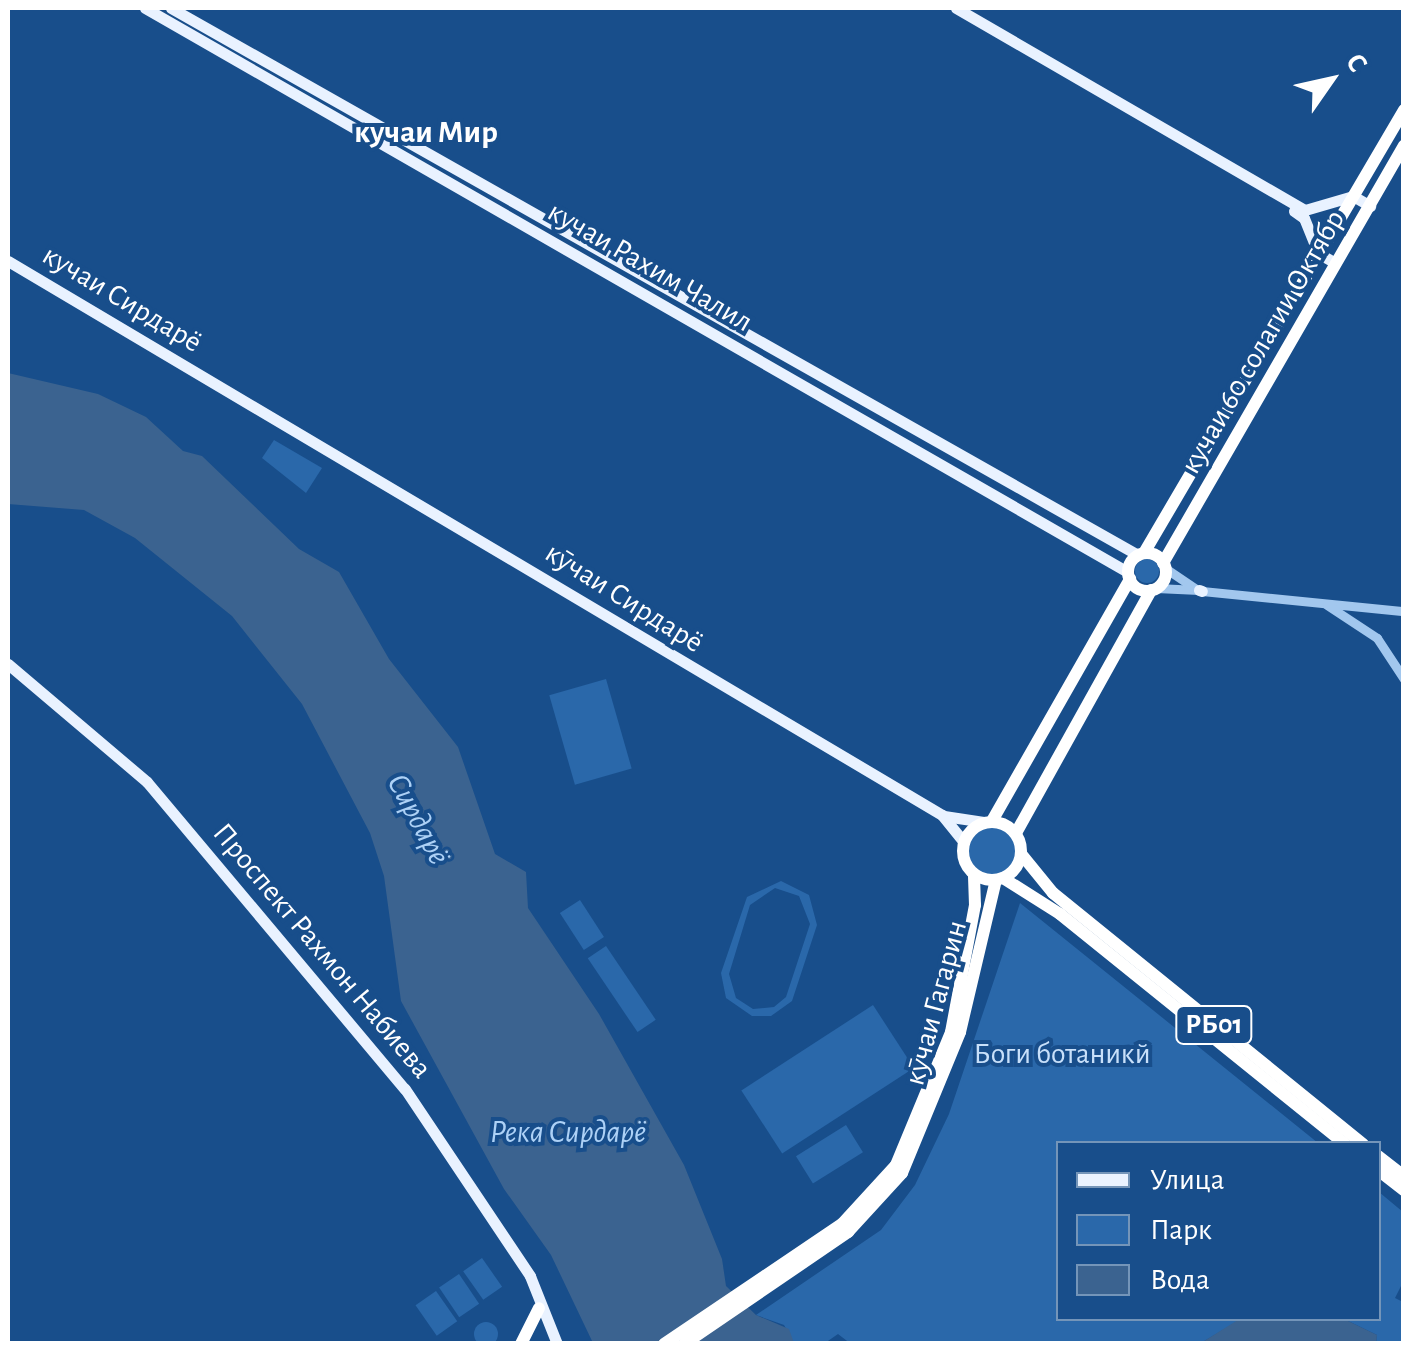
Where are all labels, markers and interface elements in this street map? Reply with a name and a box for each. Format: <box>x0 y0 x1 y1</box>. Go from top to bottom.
north arrow <box>1281 30 1381 130</box>
text: С <box>1340 49 1372 77</box>
district label: кучаи Мир <box>354 113 498 151</box>
street label: кучаи Рахим Чалил <box>541 194 759 340</box>
street label: кучаи 60 солагии Октябр <box>1173 204 1353 480</box>
street label: кучаи Сирдарё <box>36 237 208 361</box>
street label: кӯчаи Сирдарё <box>538 535 710 661</box>
water label: Сирдарё <box>378 767 458 871</box>
street label: Проспект Рахмон Набиева <box>205 816 439 1086</box>
street label: кӯчаи Гагарин <box>897 917 975 1089</box>
road number: РБ01 <box>1174 1002 1254 1048</box>
park label: Боги ботаникй <box>973 1036 1151 1072</box>
water label: Река Сирдарё <box>490 1113 646 1151</box>
legend <box>1056 1141 1381 1321</box>
text: Улица <box>1150 1165 1225 1195</box>
text: Парк <box>1150 1215 1212 1245</box>
text: Вода <box>1150 1265 1210 1295</box>

